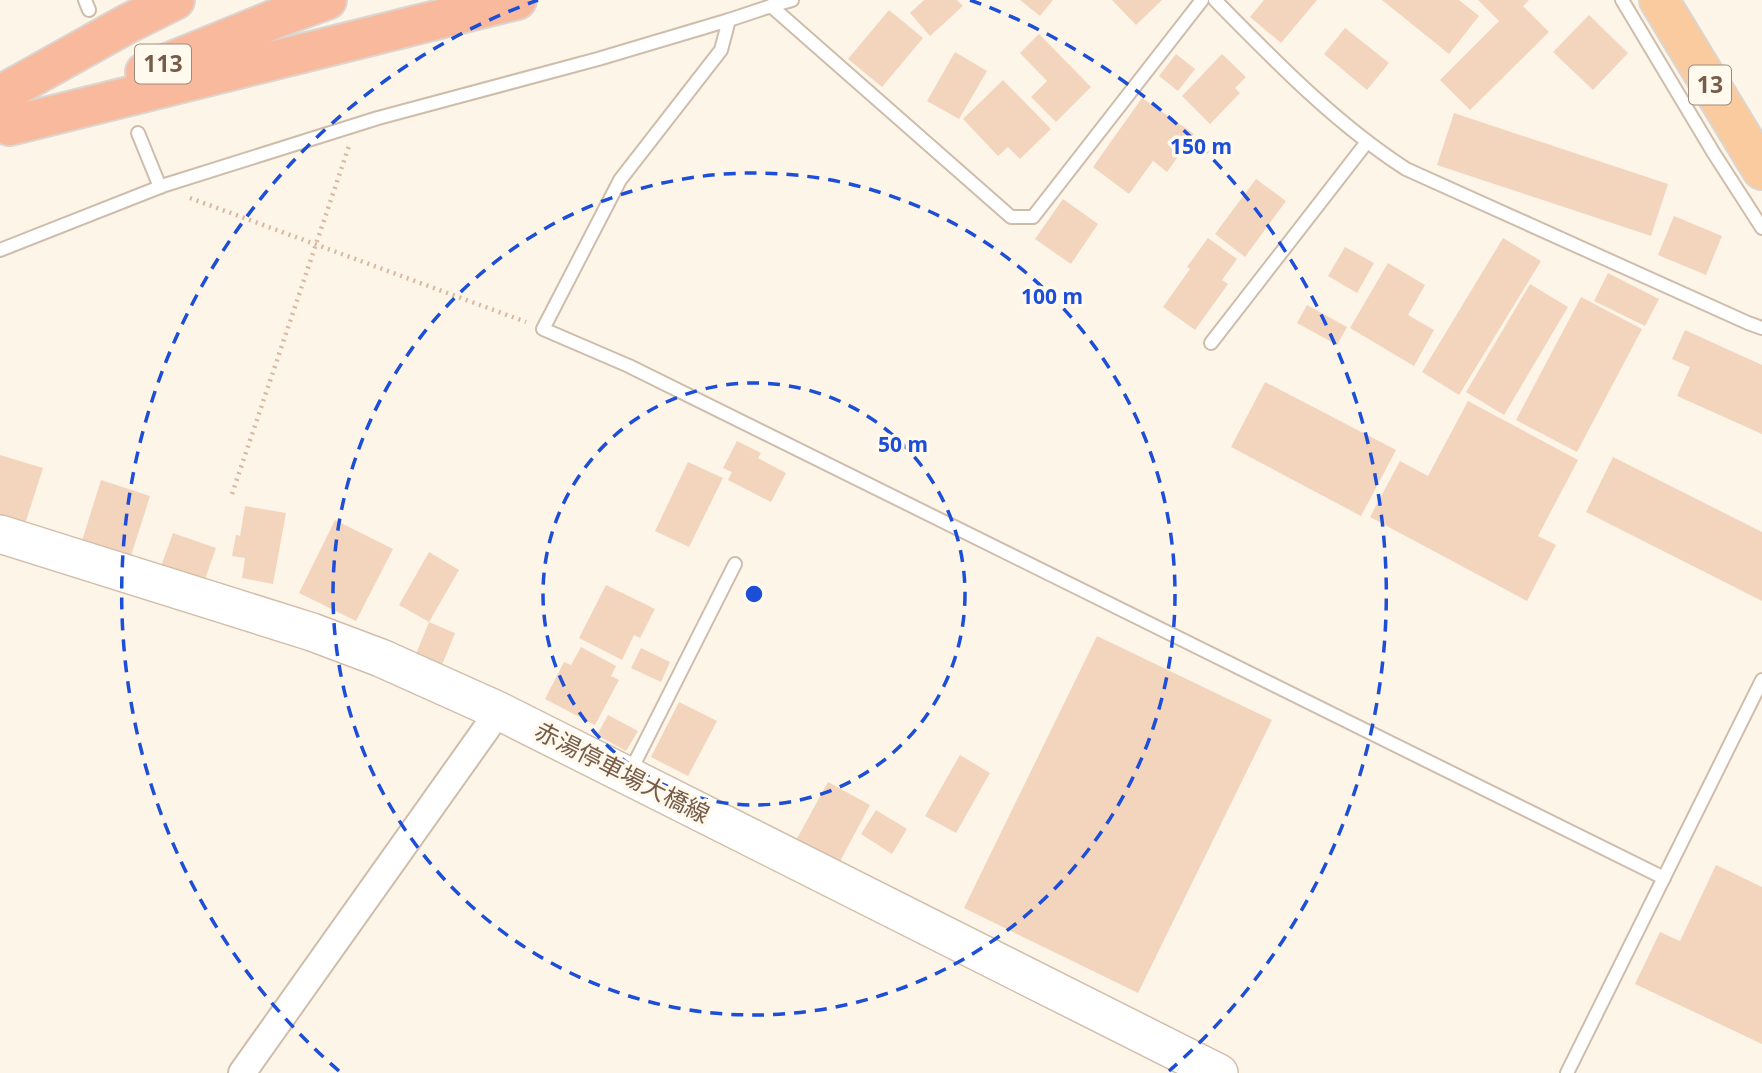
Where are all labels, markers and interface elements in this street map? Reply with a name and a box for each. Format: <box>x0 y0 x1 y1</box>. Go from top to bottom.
road number: 113 <box>135 44 191 83</box>
road number: 13 <box>1689 66 1731 104</box>
text: 150 m <box>1170 132 1232 160</box>
text: 100 m <box>1021 282 1083 310</box>
text: 50 m <box>878 430 928 458</box>
centre of rings <box>742 582 766 606</box>
street label: 赤湯停車場大橋線 <box>530 713 716 830</box>

